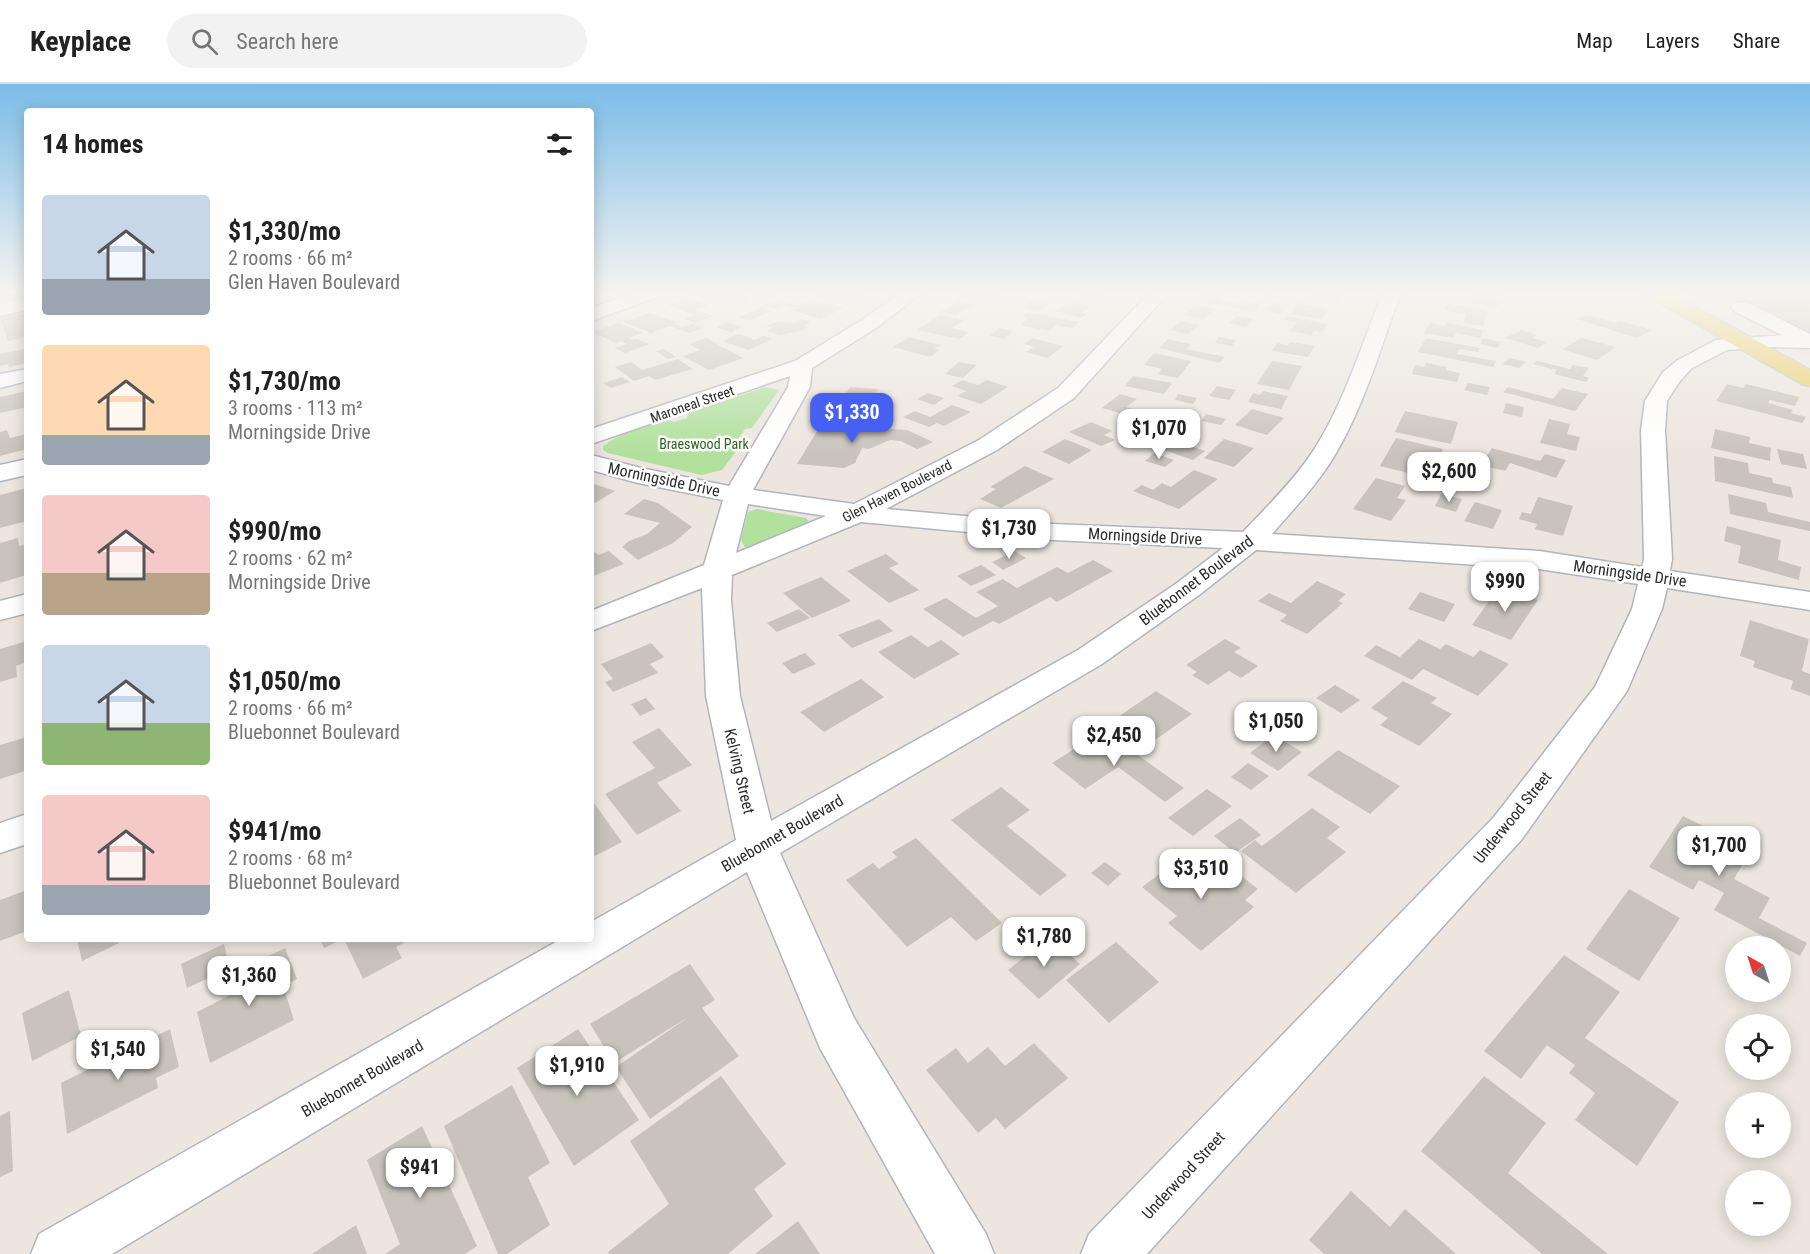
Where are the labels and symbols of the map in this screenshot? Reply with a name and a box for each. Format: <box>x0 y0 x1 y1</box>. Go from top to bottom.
street label: Maroneal Street <box>648 382 736 426</box>
pin: $1,330 <box>803 393 901 444</box>
pin: $1,070 <box>1110 409 1208 460</box>
park label: Braeswood Park <box>659 436 749 452</box>
pin: $2,600 <box>1400 452 1498 503</box>
street label: Glen Haven Boulevard <box>840 456 954 526</box>
street label: Morningside Drive <box>606 458 722 501</box>
pin: $1,730 <box>960 509 1058 560</box>
street label: Morningside Drive <box>1088 524 1202 549</box>
street label: Bluebonnet Boulevard <box>1136 531 1257 629</box>
street label: Morningside Drive <box>1572 556 1688 591</box>
pin: $990 <box>1469 562 1541 613</box>
pin: $1,050 <box>1227 702 1325 753</box>
pin: $2,450 <box>1065 716 1163 767</box>
street label: Kelving Street <box>720 727 759 816</box>
street label: Underwood Street <box>1470 767 1555 867</box>
street label: Bluebonnet Boulevard <box>718 791 847 876</box>
pin: $1,700 <box>1670 826 1768 877</box>
pin: $3,510 <box>1152 849 1250 900</box>
pin: $1,780 <box>995 917 1093 968</box>
north arrow <box>1725 936 1791 1002</box>
pin: $1,360 <box>200 956 298 1007</box>
pin: $1,540 <box>69 1030 167 1081</box>
street label: Bluebonnet Boulevard <box>298 1036 427 1121</box>
pin: $1,910 <box>528 1046 626 1097</box>
street label: Underwood Street <box>1138 1127 1229 1223</box>
pin: $941 <box>384 1148 456 1199</box>

